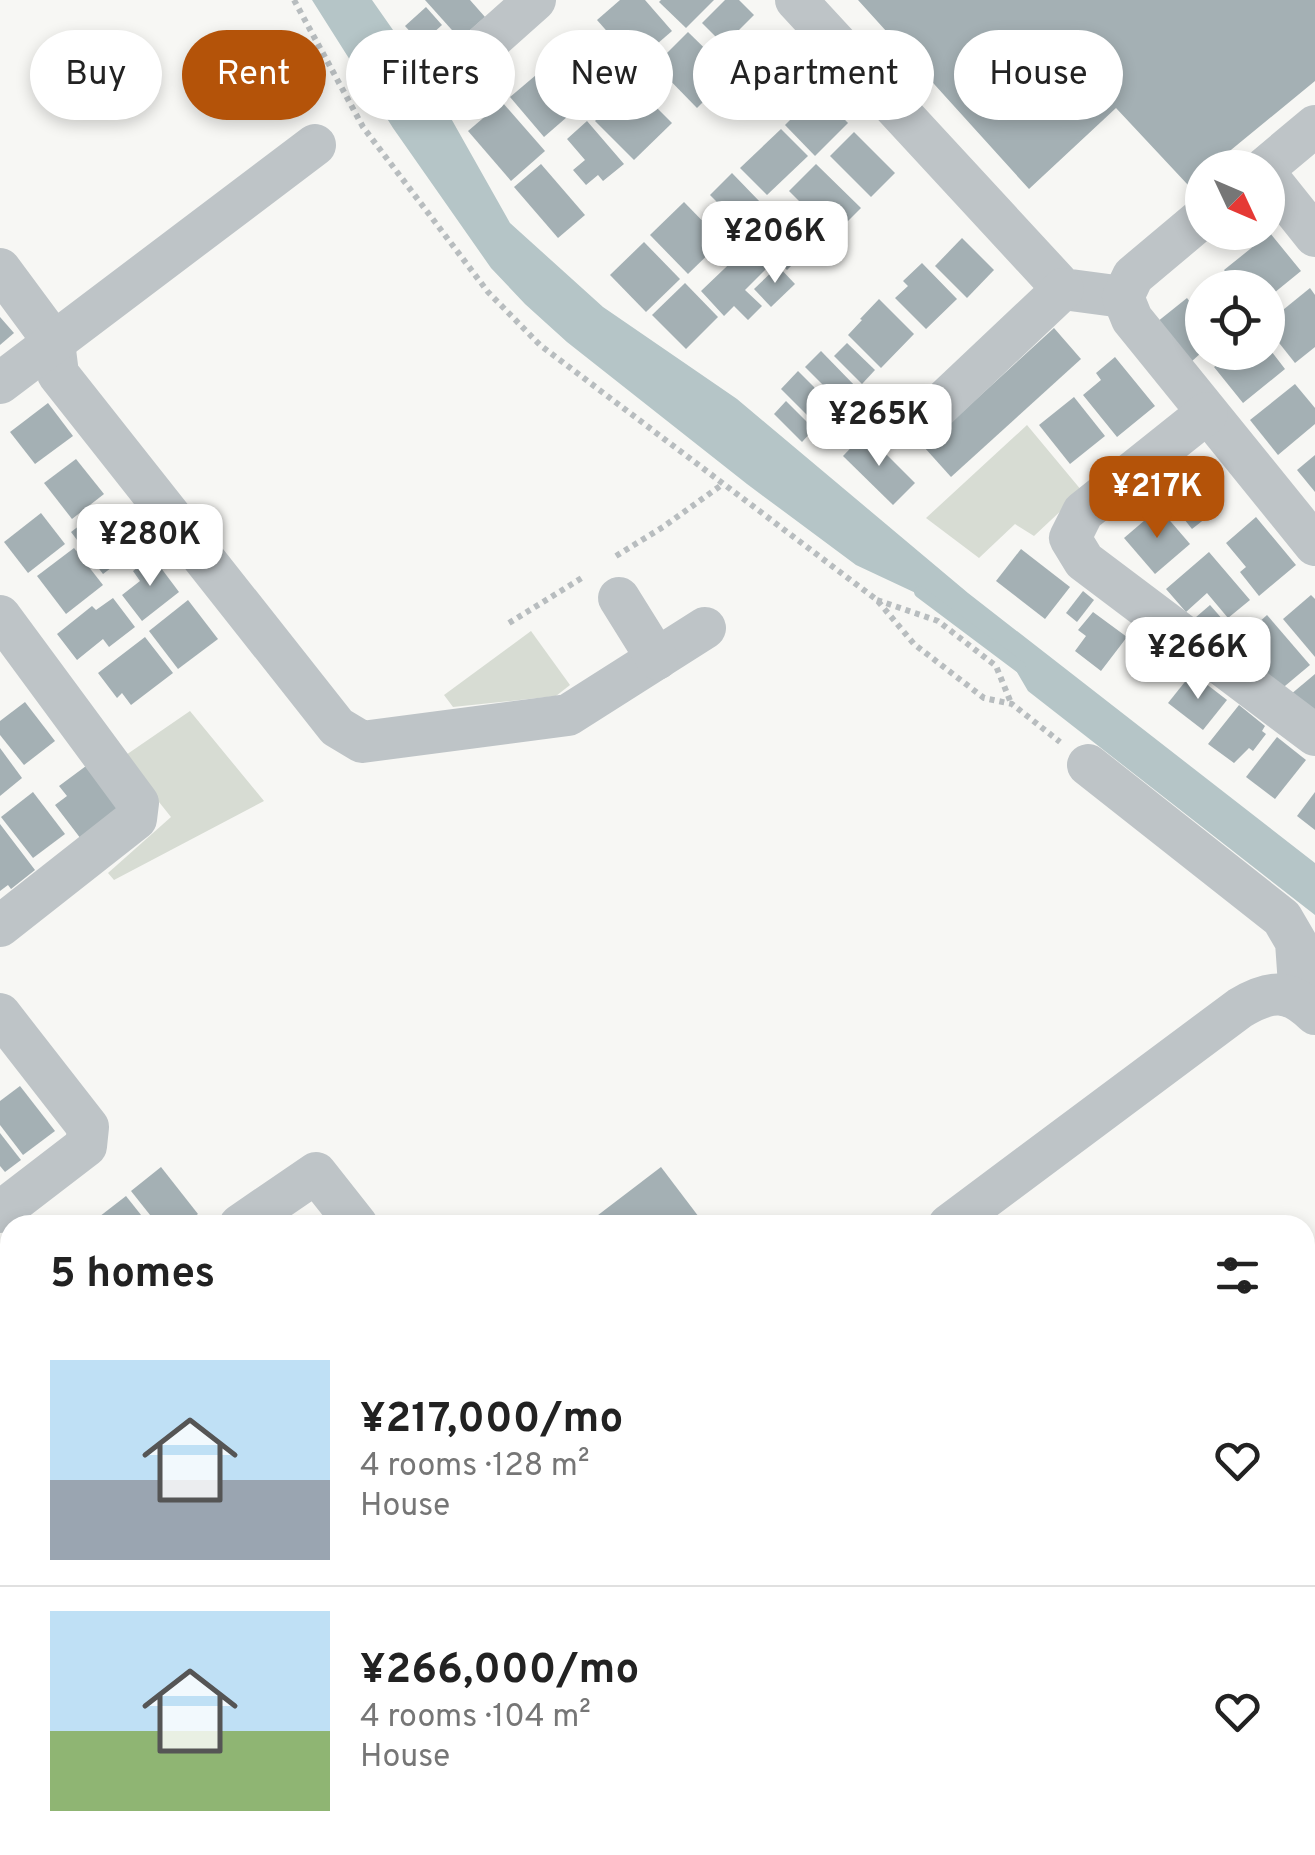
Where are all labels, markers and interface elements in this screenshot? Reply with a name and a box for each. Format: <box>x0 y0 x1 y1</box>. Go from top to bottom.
chip: Buy <box>30 30 162 120</box>
chip: Rent <box>182 30 326 120</box>
chip: Filters <box>346 30 515 120</box>
chip: New <box>535 30 673 120</box>
chip: Apartment <box>693 30 934 120</box>
chip: House <box>954 30 1123 120</box>
north arrow <box>1185 150 1285 250</box>
map controls <box>1185 150 1285 370</box>
pin: ¥206K <box>705 201 845 286</box>
text: ¥206K <box>724 213 826 253</box>
button: locate <box>1185 270 1285 370</box>
pin: ¥265K <box>809 384 949 469</box>
text: ¥265K <box>829 396 929 436</box>
pin: ¥217K <box>1087 456 1227 541</box>
text: ¥217K <box>1111 468 1203 508</box>
pin: ¥280K <box>80 504 220 589</box>
text: ¥280K <box>99 516 201 556</box>
pin: ¥266K <box>1128 617 1268 702</box>
text: ¥266K <box>1148 629 1248 669</box>
icon: filters <box>1210 1248 1265 1303</box>
text: 5 homes <box>50 1249 215 1302</box>
text: ¥217,000/mo <box>360 1394 623 1447</box>
icon: home <box>130 1400 250 1520</box>
icon: heart <box>1210 1433 1265 1488</box>
text: 4 rooms · 128 m² <box>360 1447 590 1487</box>
text: House <box>360 1487 450 1527</box>
text: ¥266,000/mo <box>360 1645 639 1698</box>
icon: home <box>130 1651 250 1771</box>
icon: heart <box>1210 1684 1265 1739</box>
text: 4 rooms · 104 m² <box>360 1698 591 1738</box>
text: House <box>360 1738 450 1778</box>

